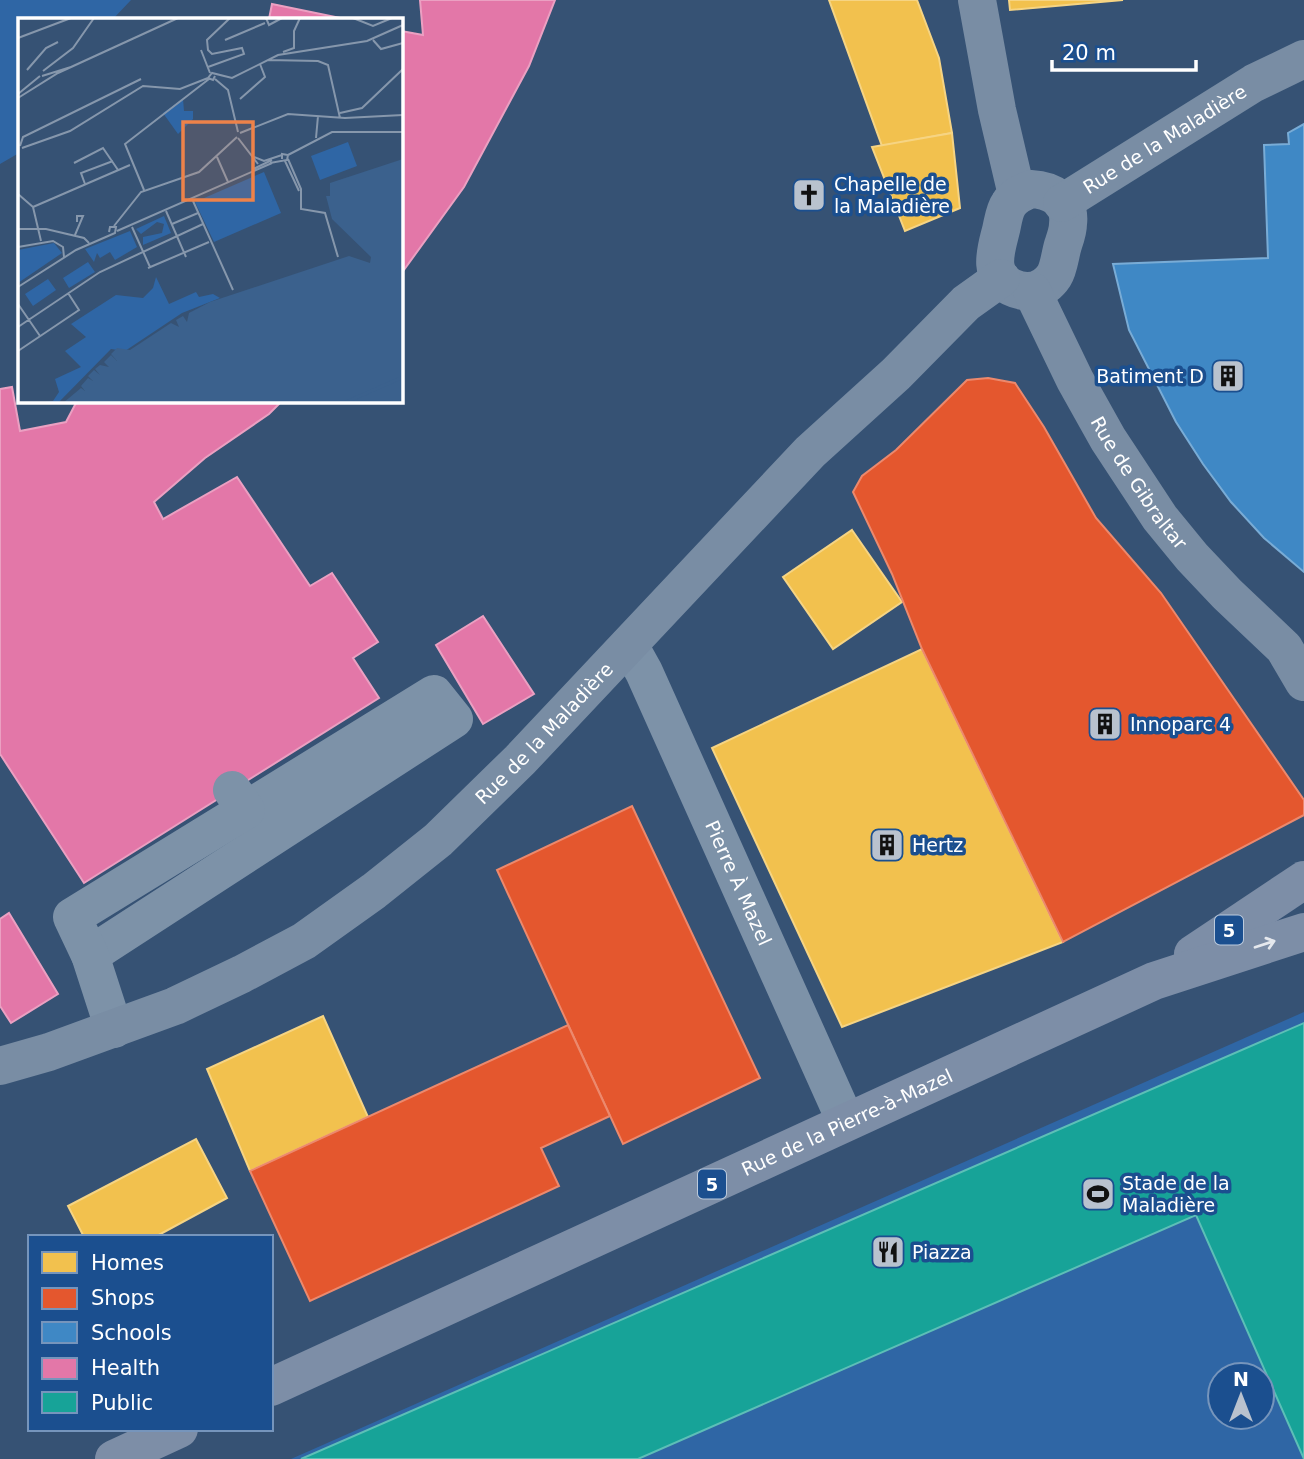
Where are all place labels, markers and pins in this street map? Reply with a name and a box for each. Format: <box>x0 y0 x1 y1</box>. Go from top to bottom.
place label: Chapelle de la Maladière <box>834 173 950 217</box>
church icon: Chapelle de la Maladière <box>790 176 828 214</box>
building icon: Batiment D <box>1209 357 1247 395</box>
place label: Batiment D <box>1096 365 1204 387</box>
building icon: Innoparc 4 <box>1086 705 1124 743</box>
place label: Innoparc 4 <box>1130 713 1231 735</box>
building icon: Hertz <box>868 826 906 864</box>
place label: Hertz <box>912 834 963 856</box>
place label: Stade de la Maladière <box>1122 1172 1230 1216</box>
sports icon: Stade de la Maladière <box>1079 1175 1117 1213</box>
restaurant icon: Piazza <box>869 1233 907 1271</box>
place label: Piazza <box>912 1241 972 1263</box>

